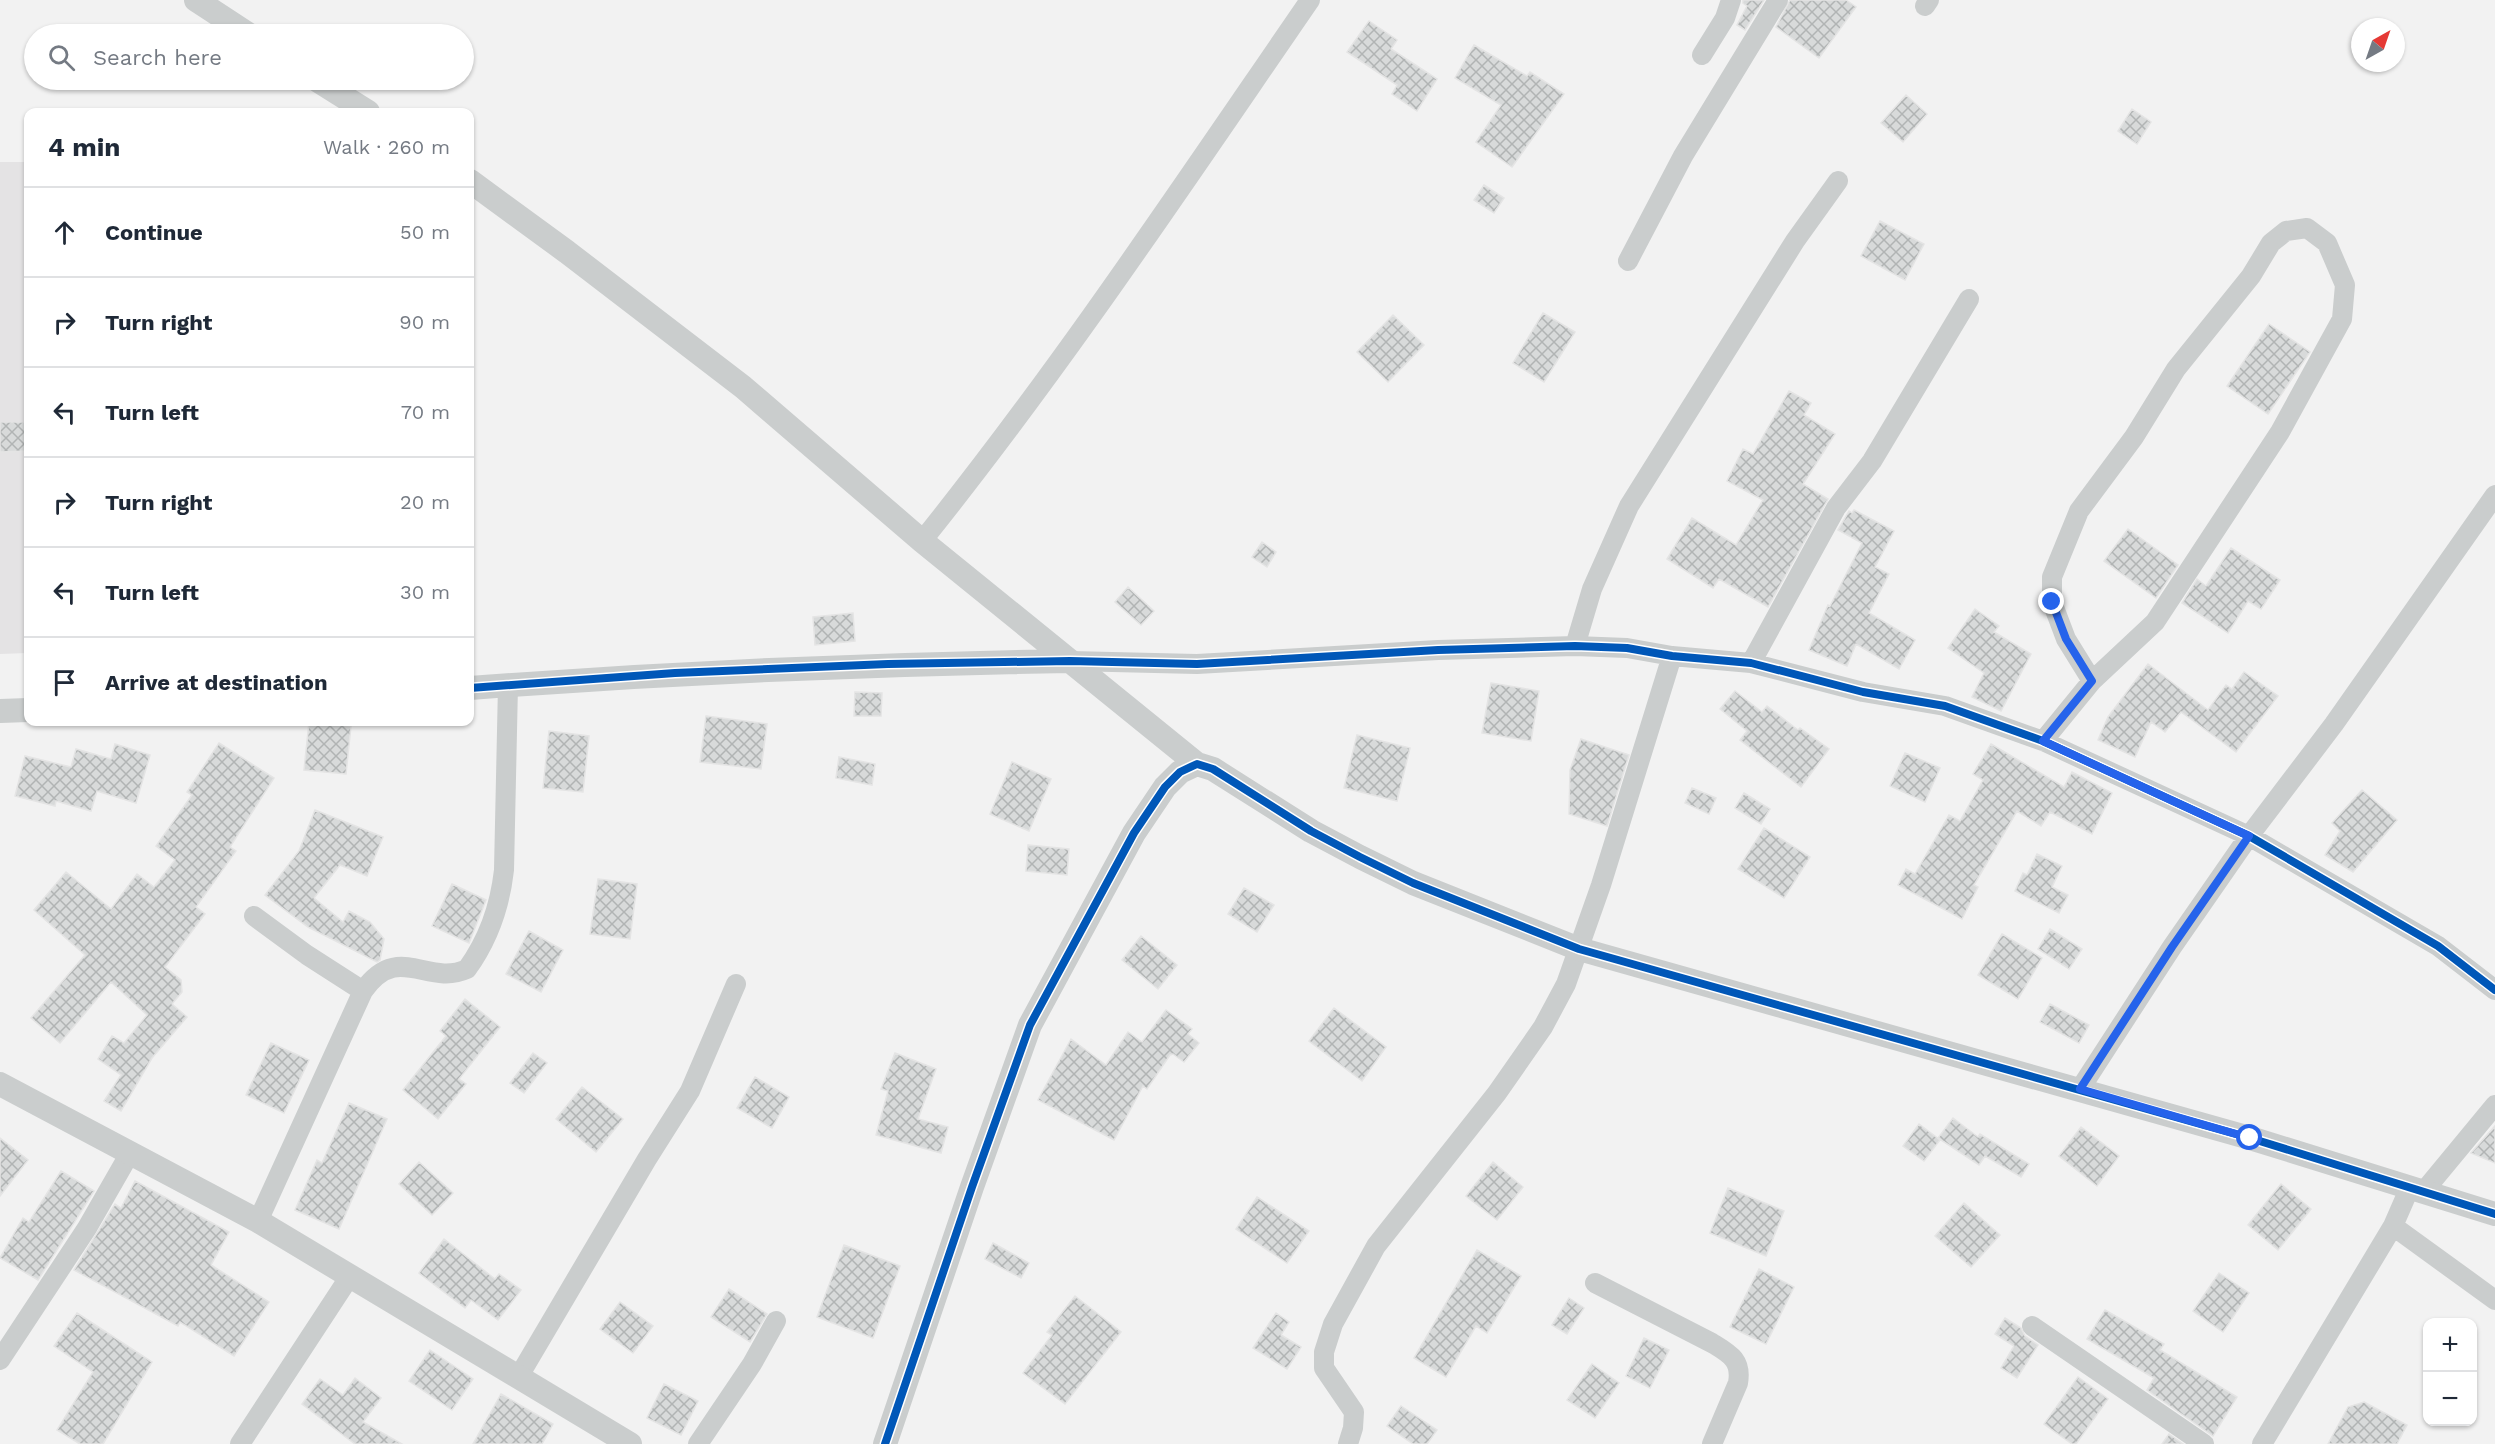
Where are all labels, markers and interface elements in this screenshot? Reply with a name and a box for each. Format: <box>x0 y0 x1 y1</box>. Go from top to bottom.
north arrow <box>2351 18 2405 72</box>
search box <box>24 24 474 90</box>
icon: search <box>45 41 78 74</box>
text: Search here <box>93 45 222 70</box>
text: 4 min <box>48 132 120 162</box>
text: Walk · 260 m <box>323 135 450 159</box>
icon: ahead <box>48 216 81 249</box>
text: Continue <box>105 220 203 245</box>
text: 50 m <box>400 220 450 244</box>
icon: right <box>48 306 81 339</box>
text: Turn right <box>105 310 212 335</box>
text: 90 m <box>399 310 450 334</box>
icon: left <box>48 396 81 429</box>
text: Turn left <box>105 400 199 425</box>
text: 70 m <box>401 400 450 424</box>
icon: right <box>48 486 81 519</box>
text: Turn right <box>105 490 212 515</box>
text: 20 m <box>400 490 450 514</box>
icon: left <box>48 576 81 609</box>
text: Turn left <box>105 580 199 605</box>
text: 30 m <box>400 580 450 604</box>
route end <box>2038 588 2064 614</box>
icon: arrive <box>48 666 81 699</box>
text: Arrive at destination <box>105 670 328 695</box>
route start <box>2236 1124 2262 1150</box>
map controls <box>2423 1318 2477 1426</box>
button: + <box>2423 1318 2477 1372</box>
button: − <box>2423 1372 2477 1426</box>

